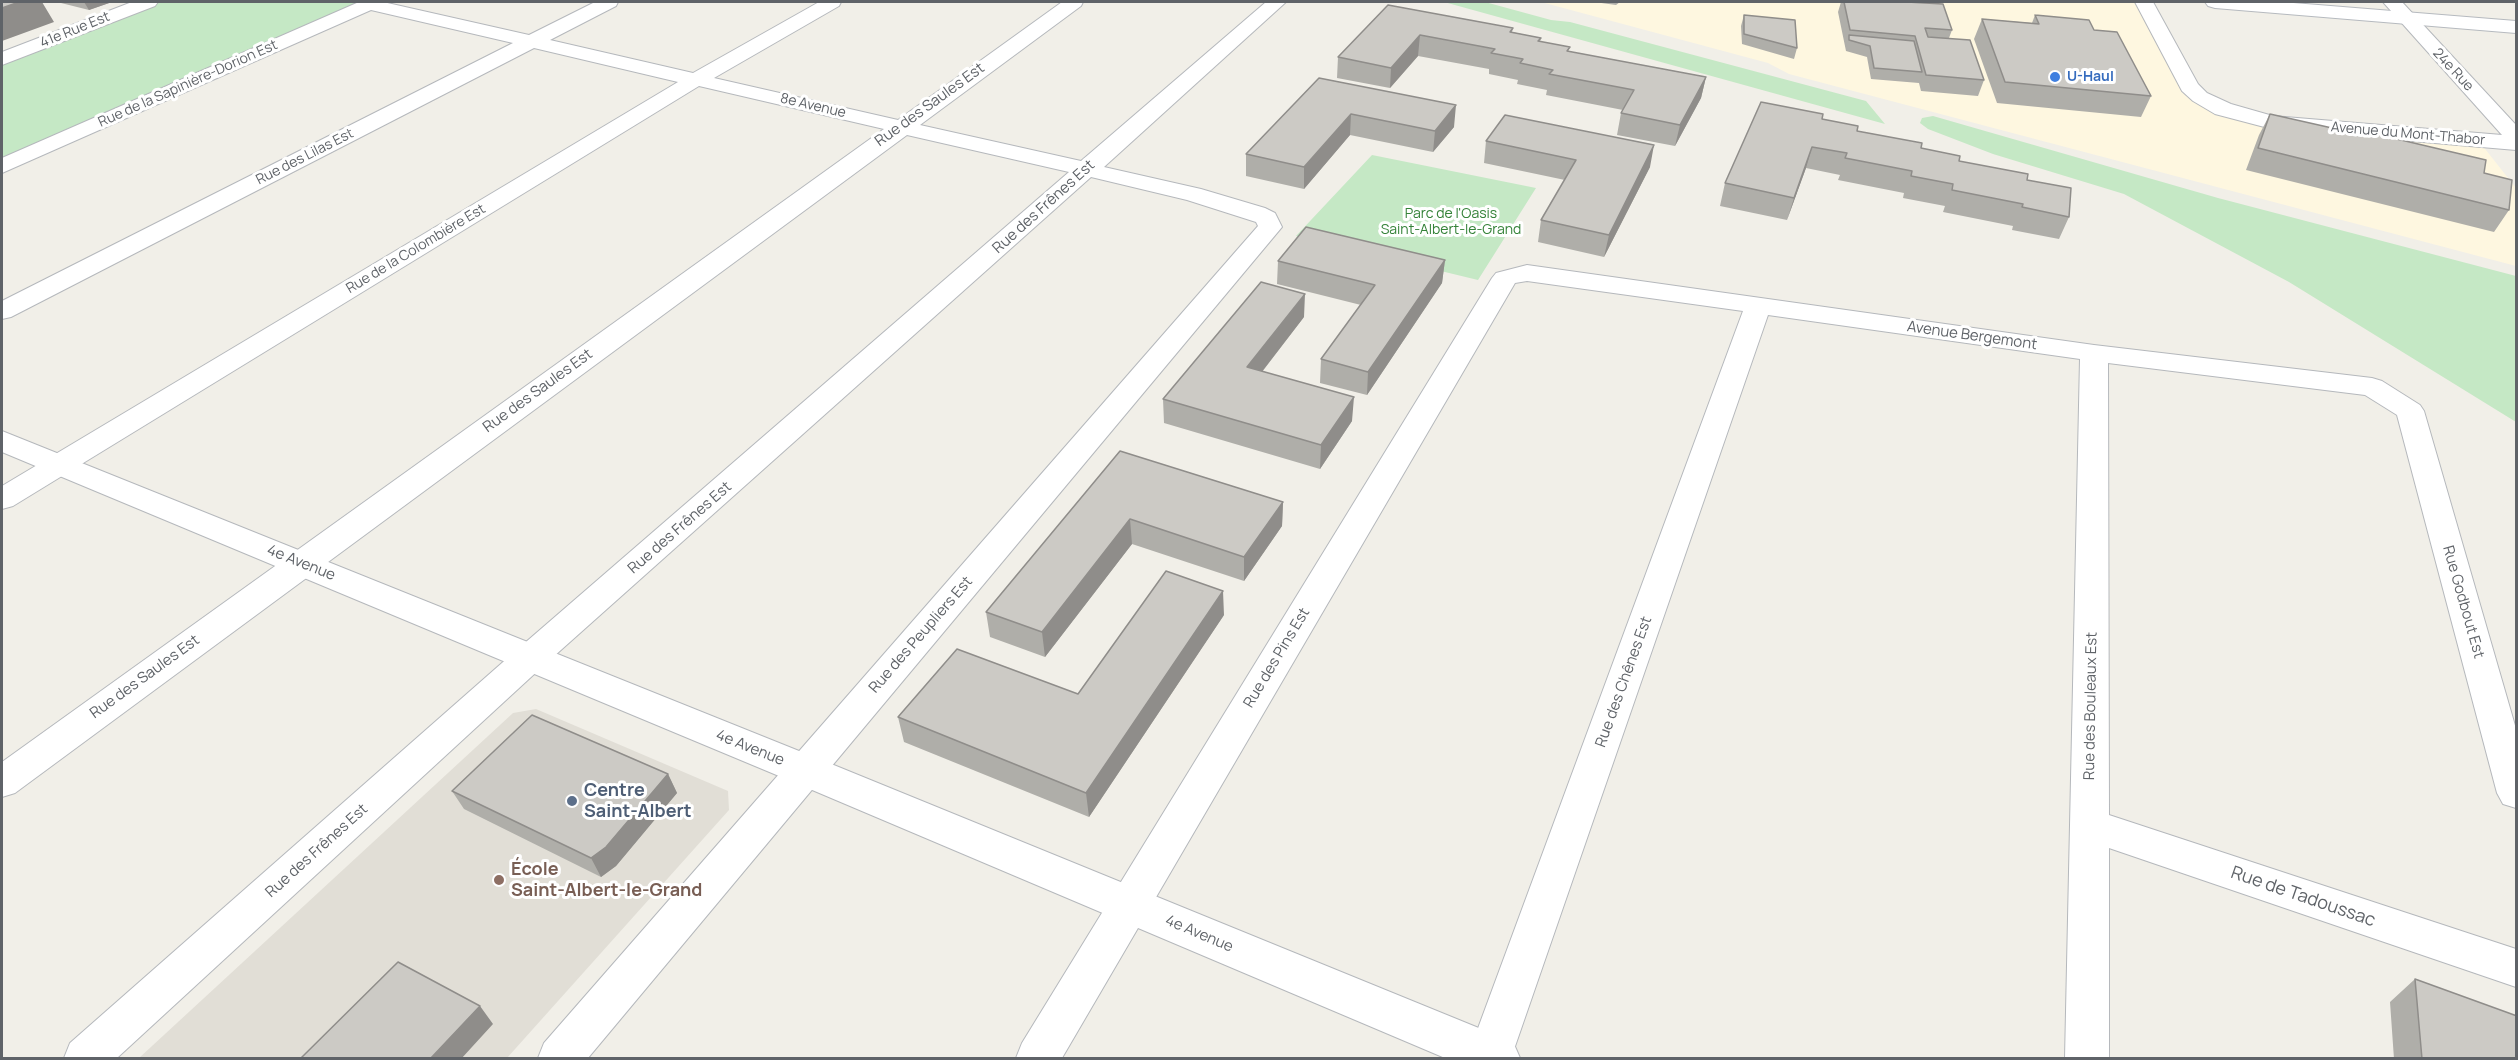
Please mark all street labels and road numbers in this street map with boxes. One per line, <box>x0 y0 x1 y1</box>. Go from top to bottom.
street label: 41e Rue Est <box>38 8 112 52</box>
street label: Rue de la Sapinière-Dorion Est <box>96 37 280 131</box>
street label: 24e Rue <box>2429 45 2477 95</box>
street label: Rue des Saules Est <box>872 59 988 151</box>
street label: 8e Avenue <box>778 90 848 122</box>
street label: Avenue du Mont-Thabor <box>2330 119 2486 149</box>
street label: Rue des Lilas Est <box>253 125 357 189</box>
street label: Rue des Frênes Est <box>989 156 1099 258</box>
street label: Rue de la Colombière Est <box>343 201 489 297</box>
street label: Avenue Bergemont <box>1906 318 2038 354</box>
street label: Rue des Saules Est <box>480 345 596 437</box>
street label: Rue des Frênes Est <box>625 478 735 578</box>
street label: 4e Avenue <box>264 541 338 585</box>
street label: Rue Godbout Est <box>2438 543 2488 661</box>
street label: Rue des Peupliers Est <box>866 573 976 697</box>
street label: Rue des Pins Est <box>1240 605 1314 711</box>
street label: Rue des Chênes Est <box>1592 614 1656 750</box>
street label: Rue des Saules Est <box>87 631 203 723</box>
street label: Rue des Bouleaux Est <box>2081 632 2101 780</box>
street label: 4e Avenue <box>713 726 787 770</box>
street label: Rue des Frênes Est <box>262 800 372 902</box>
street label: Rue de Tadoussac <box>2228 862 2378 932</box>
street label: 4e Avenue <box>1162 912 1236 956</box>

